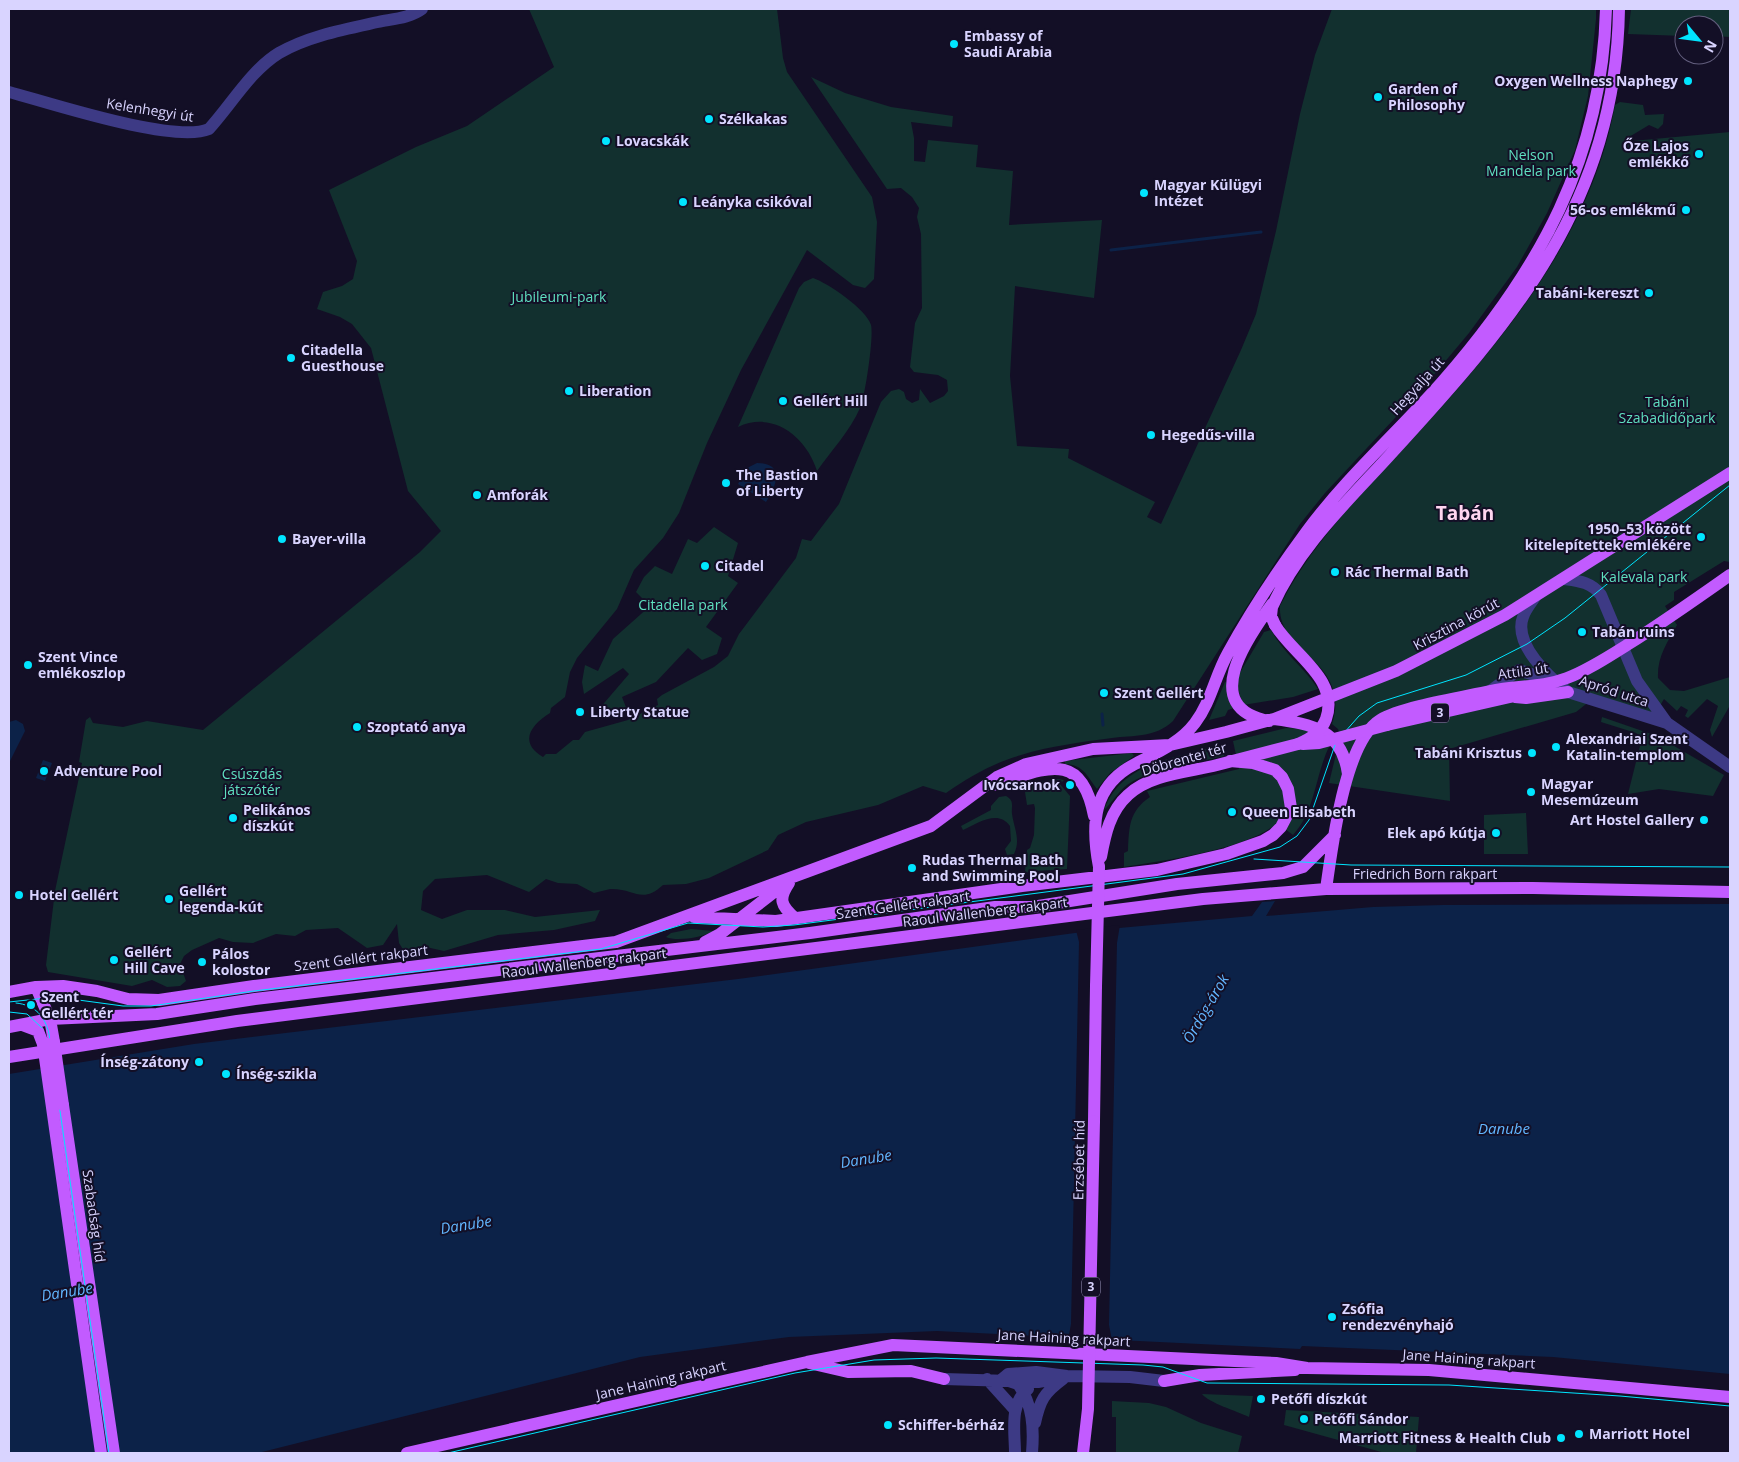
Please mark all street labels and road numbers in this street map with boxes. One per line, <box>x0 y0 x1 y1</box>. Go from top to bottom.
street label: Kelenhegyi út <box>105 93 195 126</box>
street label: Hegyalja út <box>1385 352 1448 419</box>
street label: Krisztina körút <box>1410 593 1502 654</box>
street label: Attila út <box>1496 658 1549 683</box>
street label: Apród utca <box>1577 670 1651 711</box>
road number: 3 <box>1431 704 1449 722</box>
street label: Döbrentei tér <box>1139 737 1229 780</box>
street label: Friedrich Born rakpart <box>1353 864 1497 883</box>
street label: Szent Gellért rakpart <box>835 886 971 923</box>
street label: Raoul Wallenberg rakpart <box>901 892 1069 931</box>
street label: Szent Gellért rakpart <box>293 940 429 975</box>
street label: Raoul Wallenberg rakpart <box>500 943 668 982</box>
street label: Erzsébet híd <box>1068 1120 1089 1200</box>
street label: Szabadság híd <box>79 1168 110 1263</box>
road number: 3 <box>1082 1277 1100 1296</box>
street label: Jane Haining rakpart <box>995 1324 1131 1350</box>
street label: Jane Haining rakpart <box>1400 1344 1536 1373</box>
street label: Jane Haining rakpart <box>592 1355 728 1404</box>

